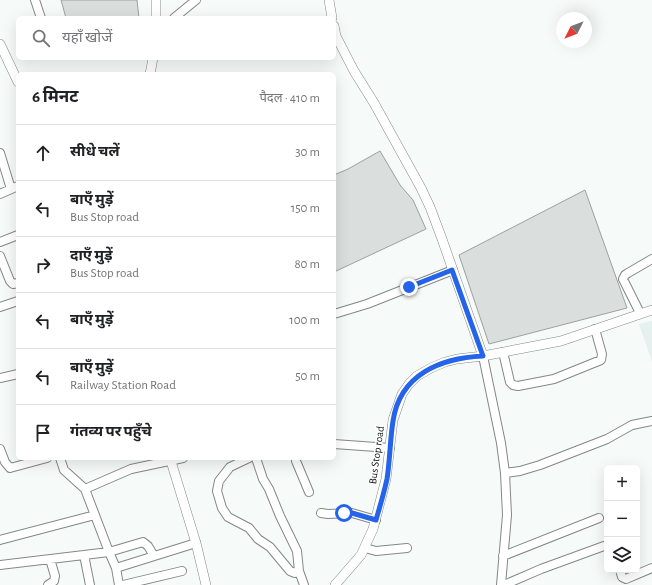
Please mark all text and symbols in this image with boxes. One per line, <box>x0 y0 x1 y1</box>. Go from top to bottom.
north arrow <box>556 12 592 48</box>
search box <box>16 16 336 60</box>
icon: search <box>30 27 52 49</box>
text: यहाँ खोजें <box>62 30 112 45</box>
text: 6 मिनट <box>32 88 78 105</box>
text: पैदल · 410 m <box>259 92 320 105</box>
icon: ahead <box>32 142 54 164</box>
text: सीधे चलें <box>70 144 120 159</box>
text: 30 m <box>295 146 320 159</box>
text: बाएँ मुड़ें <box>70 192 113 207</box>
icon: left <box>32 198 54 220</box>
text: 150 m <box>291 202 320 215</box>
text: Bus Stop road <box>70 211 139 224</box>
text: दाएँ मुड़ें <box>70 248 113 263</box>
icon: right <box>32 254 54 276</box>
text: 80 m <box>294 258 320 271</box>
text: Bus Stop road <box>70 267 139 280</box>
route end <box>400 278 418 296</box>
icon: left <box>32 310 54 332</box>
text: बाएँ मुड़ें <box>70 312 113 327</box>
text: 100 m <box>289 314 320 327</box>
text: बाएँ मुड़ें <box>70 360 113 375</box>
icon: left <box>32 366 54 388</box>
text: 50 m <box>295 370 320 383</box>
text: Railway Station Road <box>70 379 176 392</box>
icon: arrive <box>32 422 54 444</box>
text: गंतव्य पर पहुँचे <box>70 424 152 439</box>
street label: Bus Stop road <box>367 425 386 485</box>
map controls <box>604 465 640 573</box>
button: + <box>604 465 640 501</box>
button: − <box>604 501 640 537</box>
route start <box>335 504 353 522</box>
button: layers <box>604 537 640 573</box>

